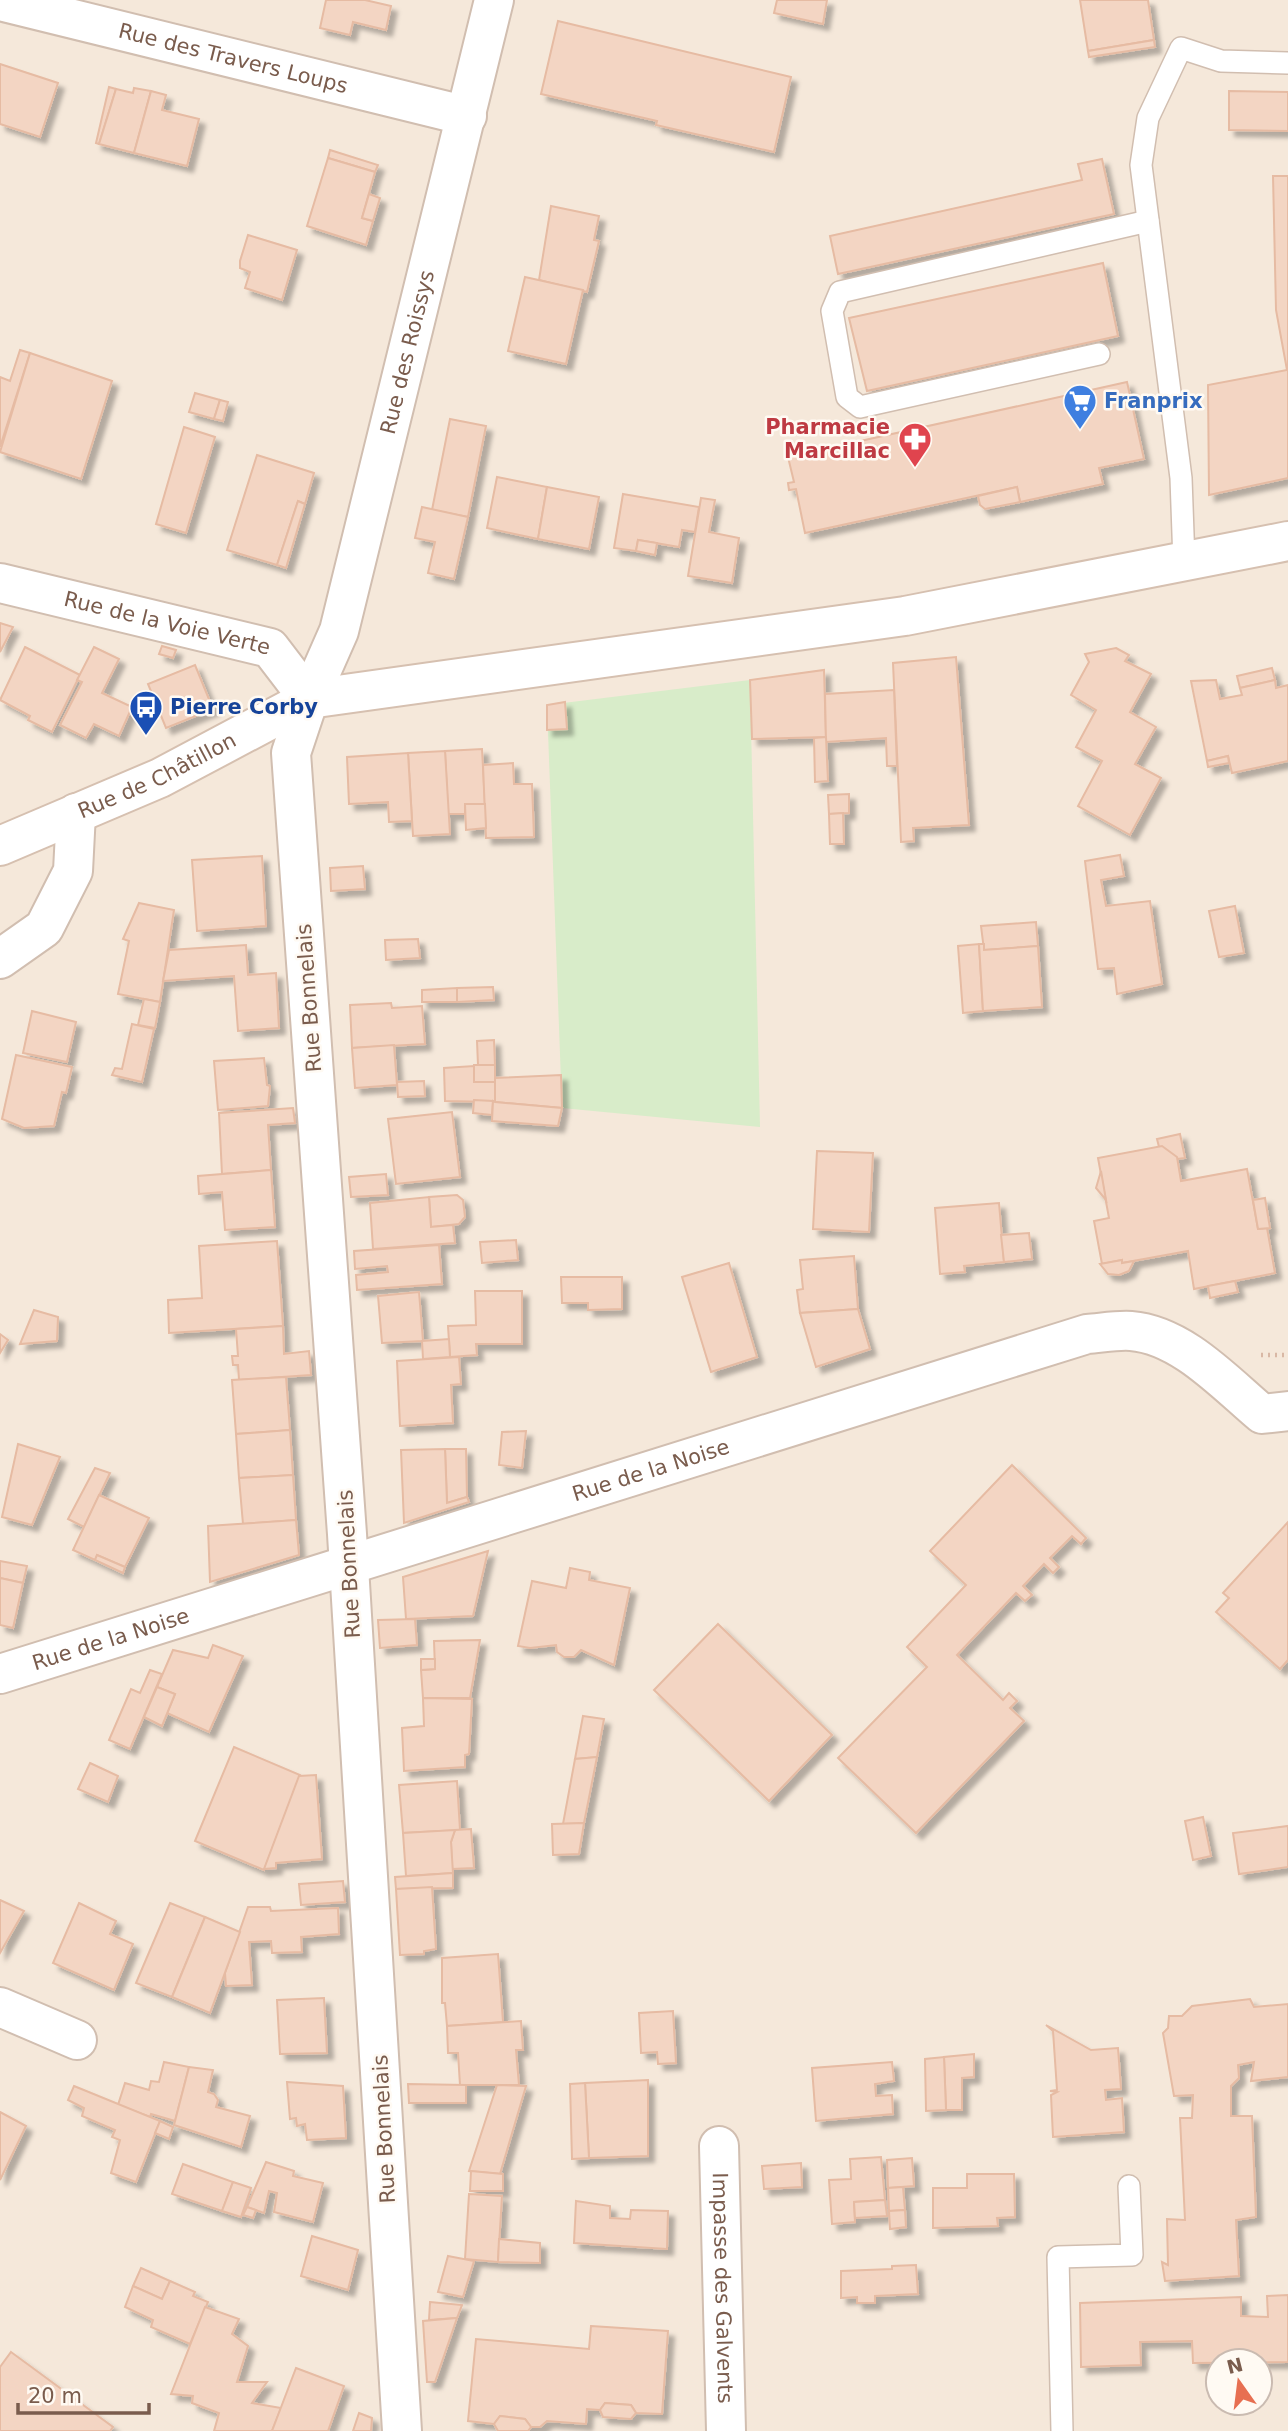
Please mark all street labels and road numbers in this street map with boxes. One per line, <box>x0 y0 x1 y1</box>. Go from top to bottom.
street label: Rue des Travers Loups <box>116 19 350 98</box>
street label: Rue des Roissys <box>376 268 439 437</box>
street label: Rue de la Voie Verte <box>62 587 273 660</box>
street label: Rue de Châtillon <box>74 728 240 823</box>
street label: Rue Bonnelais <box>292 923 326 1073</box>
street label: Rue de la Noise <box>569 1435 732 1506</box>
street label: Rue Bonnelais <box>333 1489 365 1639</box>
street label: Rue de la Noise <box>29 1604 192 1675</box>
street label: Rue Bonnelais <box>368 2054 400 2204</box>
street label: Impasse des Galvents <box>708 2172 737 2404</box>

